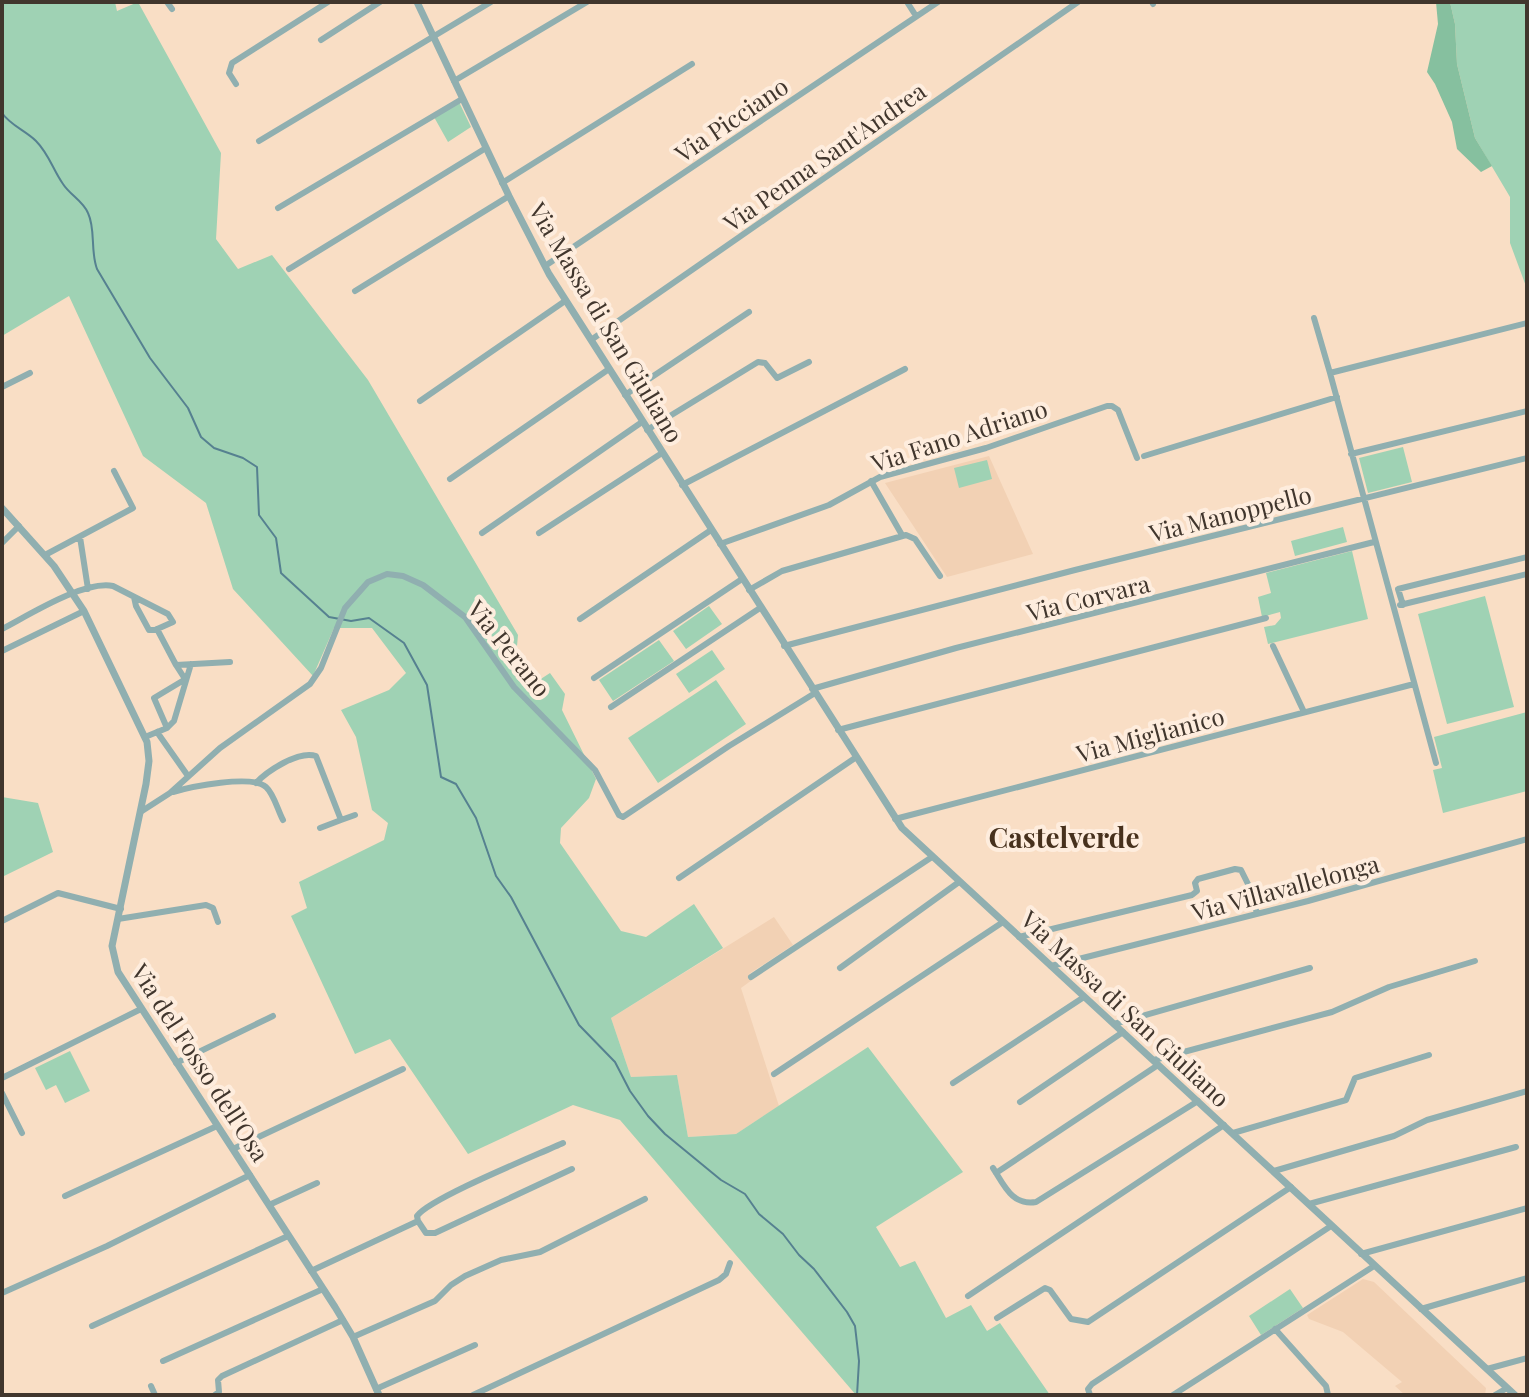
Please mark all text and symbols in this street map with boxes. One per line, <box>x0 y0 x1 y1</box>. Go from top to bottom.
street label: Via Picciano <box>667 69 794 169</box>
street label: Via Penna Sant'Andrea <box>716 74 932 239</box>
street label: Via Massa di San Giuliano <box>522 195 691 448</box>
street label: Via Fano Adriano <box>866 391 1051 479</box>
street label: Via Manoppello <box>1145 477 1314 549</box>
street label: Via Corvara <box>1022 566 1153 628</box>
street label: Via Perano <box>461 592 559 703</box>
street label: Via Miglianico <box>1072 699 1227 769</box>
district label: Castelverde <box>988 818 1140 855</box>
street label: Via Villavallelonga <box>1187 847 1382 928</box>
street label: Via Massa di San Giuliano <box>1014 902 1237 1113</box>
street label: Via del Fosso dell'Osa <box>124 956 277 1167</box>

